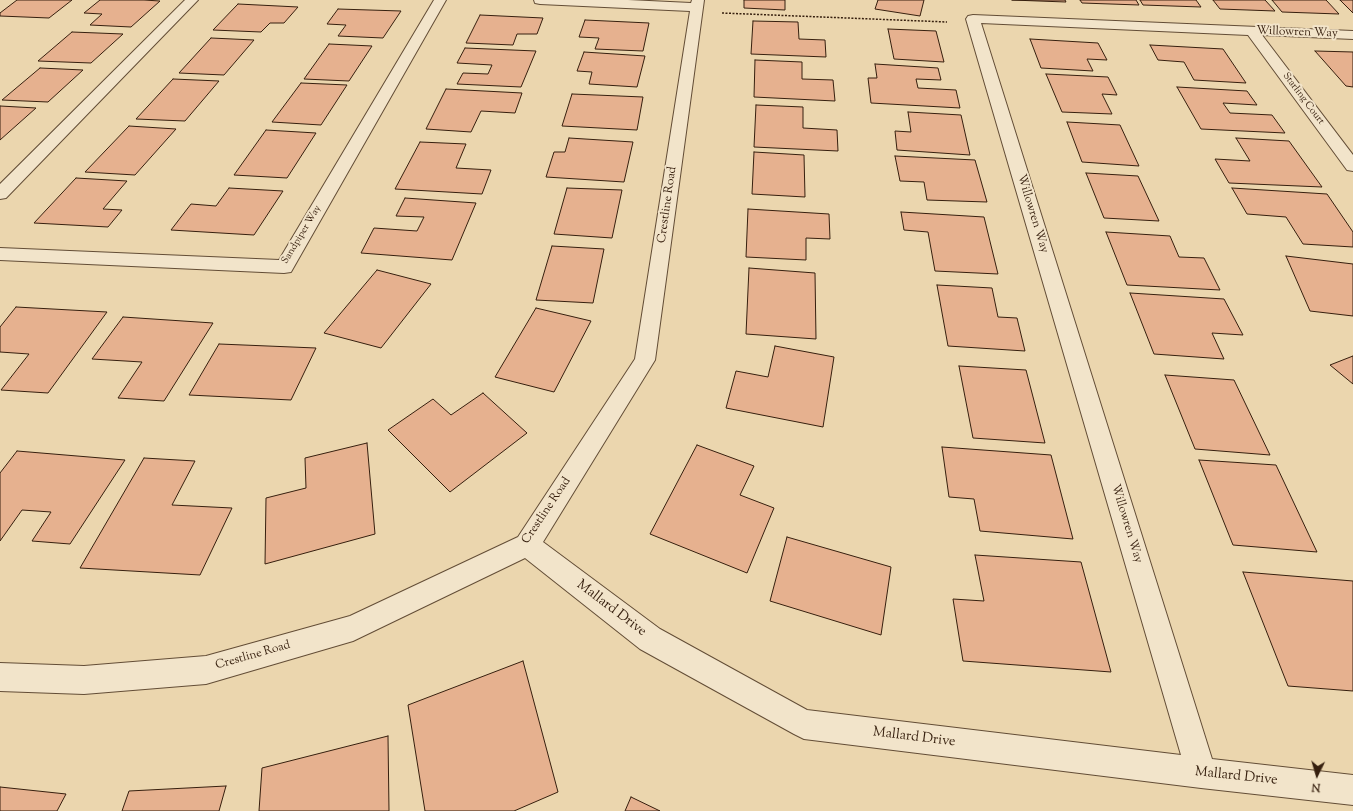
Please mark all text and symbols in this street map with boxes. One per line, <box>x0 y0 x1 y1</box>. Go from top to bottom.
street label: Willowren Way <box>1256 24 1338 42</box>
street label: Starling Court <box>1279 71 1327 127</box>
street label: Crestline Road <box>655 166 681 244</box>
street label: Willowren Way <box>1013 173 1051 255</box>
street label: Sandpiper Way <box>280 203 324 267</box>
street label: Crestline Road <box>519 475 575 547</box>
street label: Willowren Way <box>1107 483 1145 565</box>
street label: Mallard Drive <box>573 577 649 641</box>
street label: Crestline Road <box>214 638 292 674</box>
street label: Mallard Drive <box>872 725 956 751</box>
north arrow <box>1297 755 1337 795</box>
street label: Mallard Drive <box>1194 764 1278 790</box>
text: N <box>1311 779 1321 795</box>

